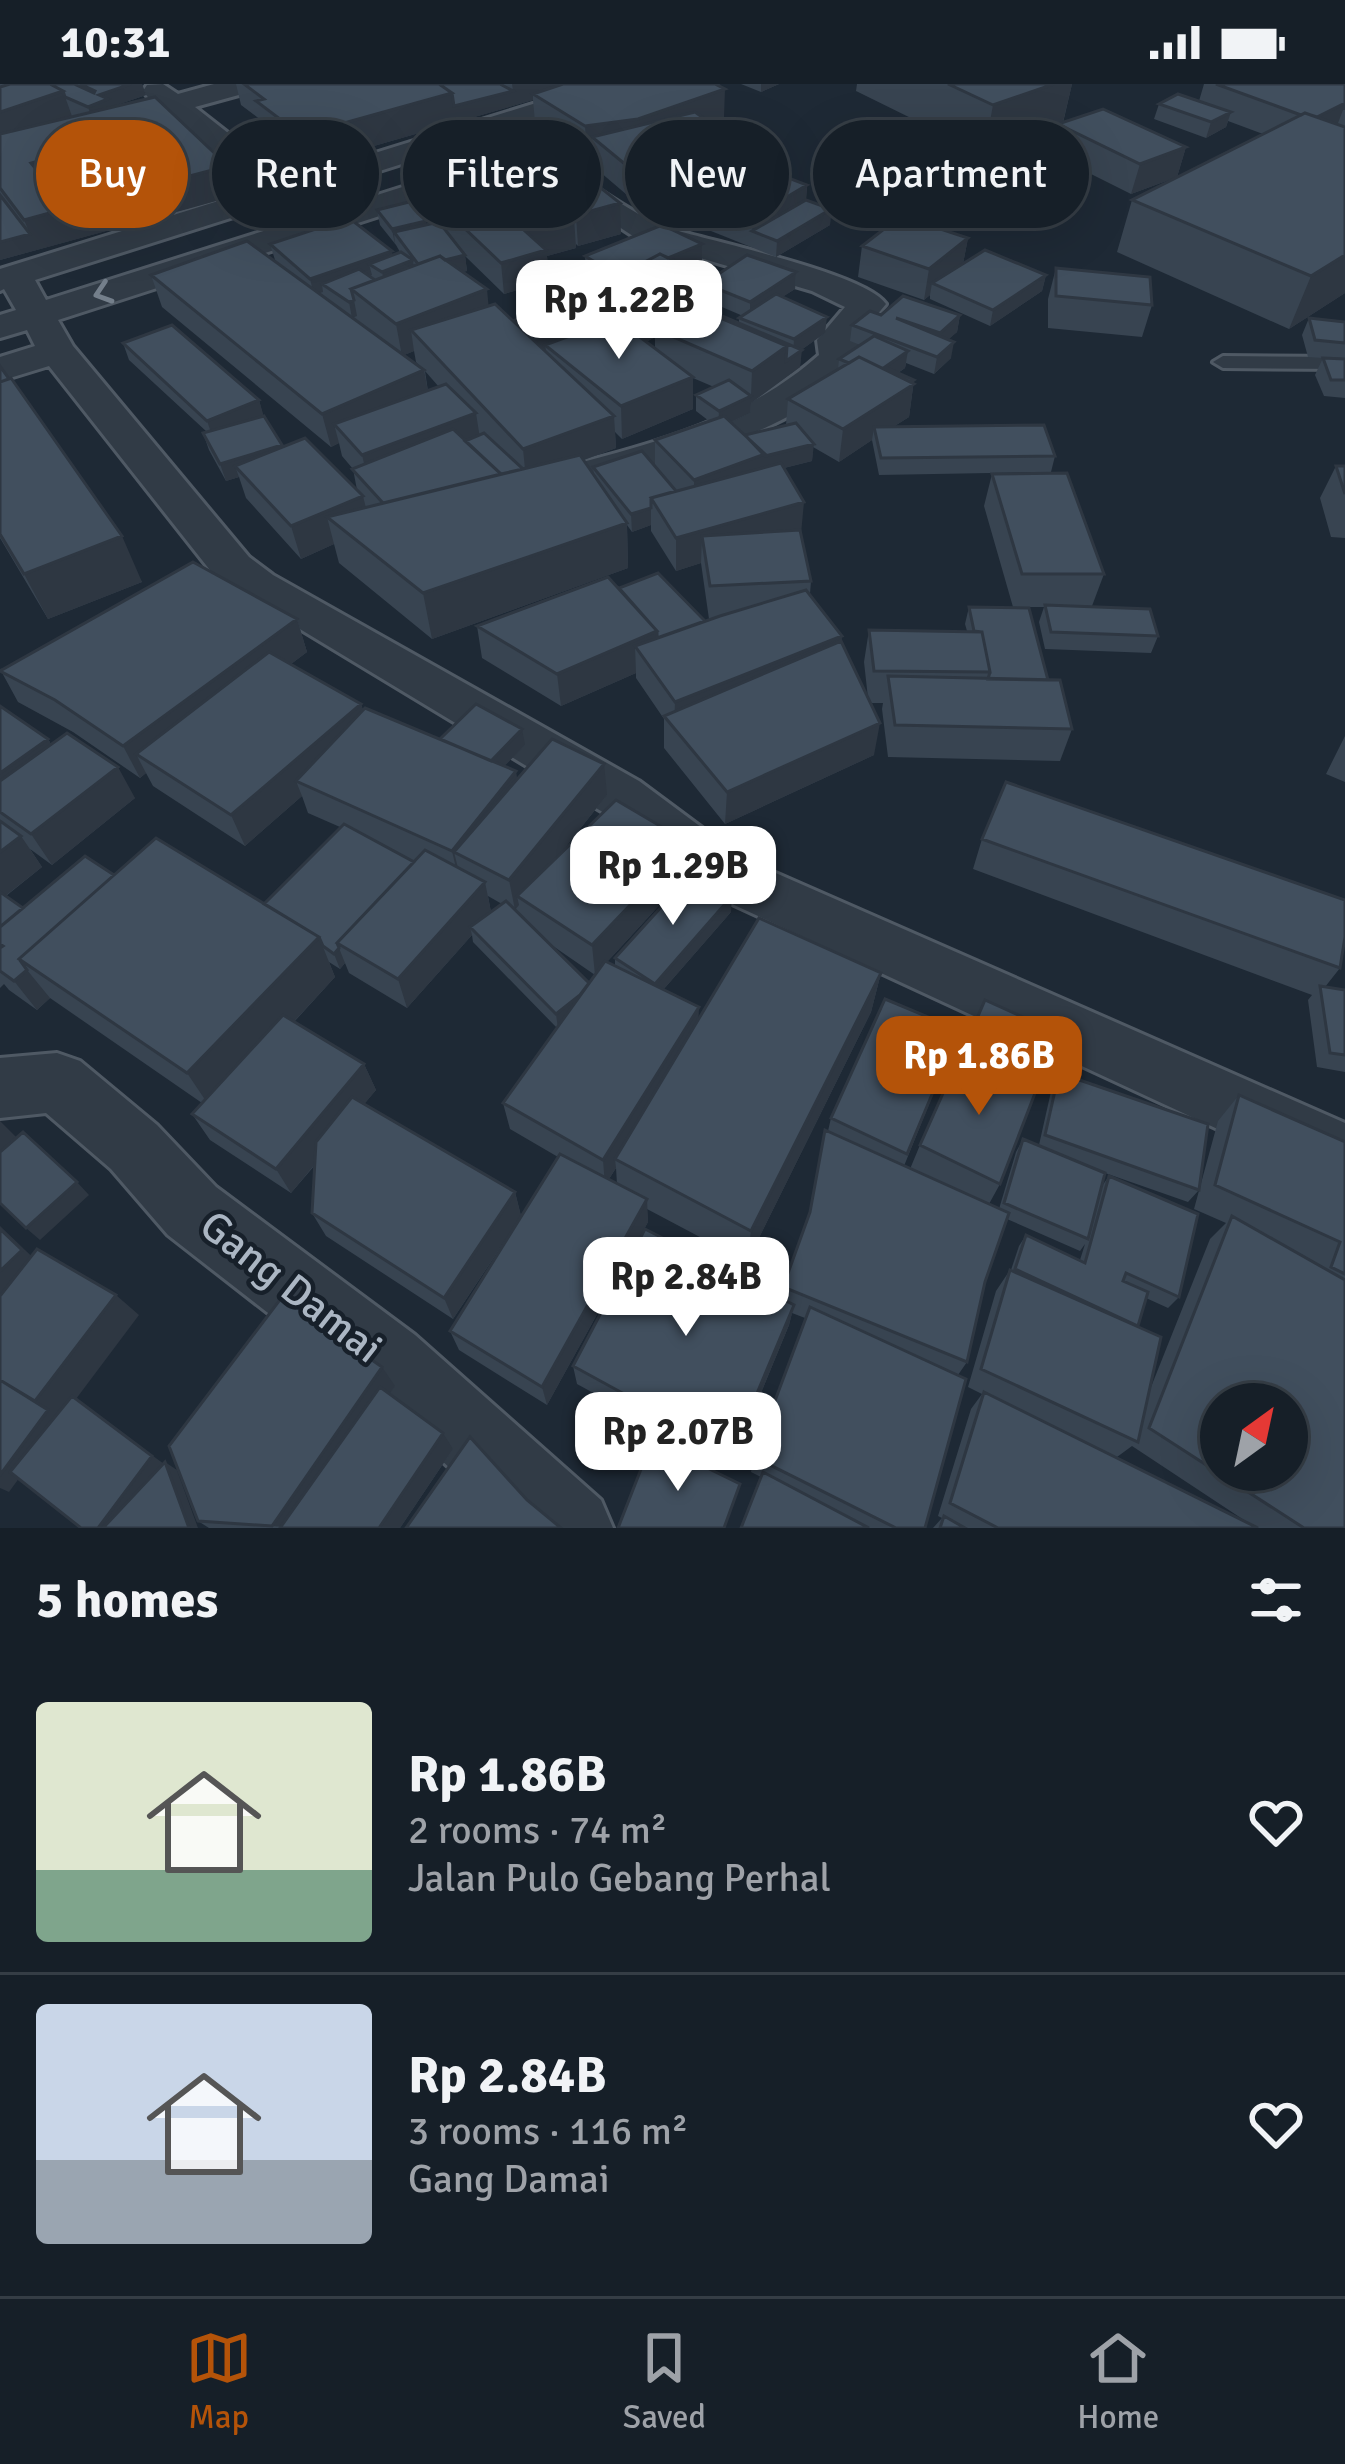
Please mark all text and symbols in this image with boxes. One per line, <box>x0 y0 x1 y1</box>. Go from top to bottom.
text: 10:31 <box>60 15 170 70</box>
chip: Buy <box>36 120 188 228</box>
chip: Rent <box>212 120 379 228</box>
chip: Filters <box>403 120 601 228</box>
chip: New <box>625 120 789 228</box>
chip: Apartment <box>813 120 1089 228</box>
pin: Rp 1.22B <box>495 260 743 362</box>
text: Rp 1.22B <box>543 275 695 323</box>
one-way arrow <box>93 279 114 304</box>
pin: Rp 1.29B <box>549 826 797 928</box>
text: Rp 1.29B <box>597 841 749 889</box>
pin: Rp 1.86B <box>855 1016 1103 1118</box>
text: Rp 1.86B <box>903 1031 1055 1079</box>
street label: Gang Damai <box>190 1200 392 1374</box>
pin: Rp 2.84B <box>562 1237 810 1339</box>
text: Rp 2.84B <box>610 1252 762 1300</box>
north arrow <box>1200 1383 1308 1491</box>
map controls <box>1200 1383 1308 1491</box>
pin: Rp 2.07B <box>554 1392 802 1494</box>
text: Rp 2.07B <box>602 1407 754 1455</box>
icon: filters <box>1243 1567 1309 1633</box>
text: 5 homes <box>36 1569 218 1632</box>
text: Rp 1.86B <box>408 1743 607 1806</box>
icon: home <box>132 1750 276 1894</box>
icon: heart <box>1243 1789 1309 1855</box>
text: 2 rooms · 74 m² <box>408 1806 667 1854</box>
text: Jalan Pulo Gebang Perhal <box>408 1854 831 1902</box>
text: Rp 2.84B <box>408 2044 607 2107</box>
icon: home <box>132 2052 276 2196</box>
icon: heart <box>1243 2091 1309 2157</box>
text: 3 rooms · 116 m² <box>408 2107 688 2155</box>
text: Gang Damai <box>408 2155 609 2203</box>
tab: Map <box>186 2325 252 2438</box>
tab: Saved <box>623 2325 706 2438</box>
tab: Home <box>1077 2325 1159 2438</box>

